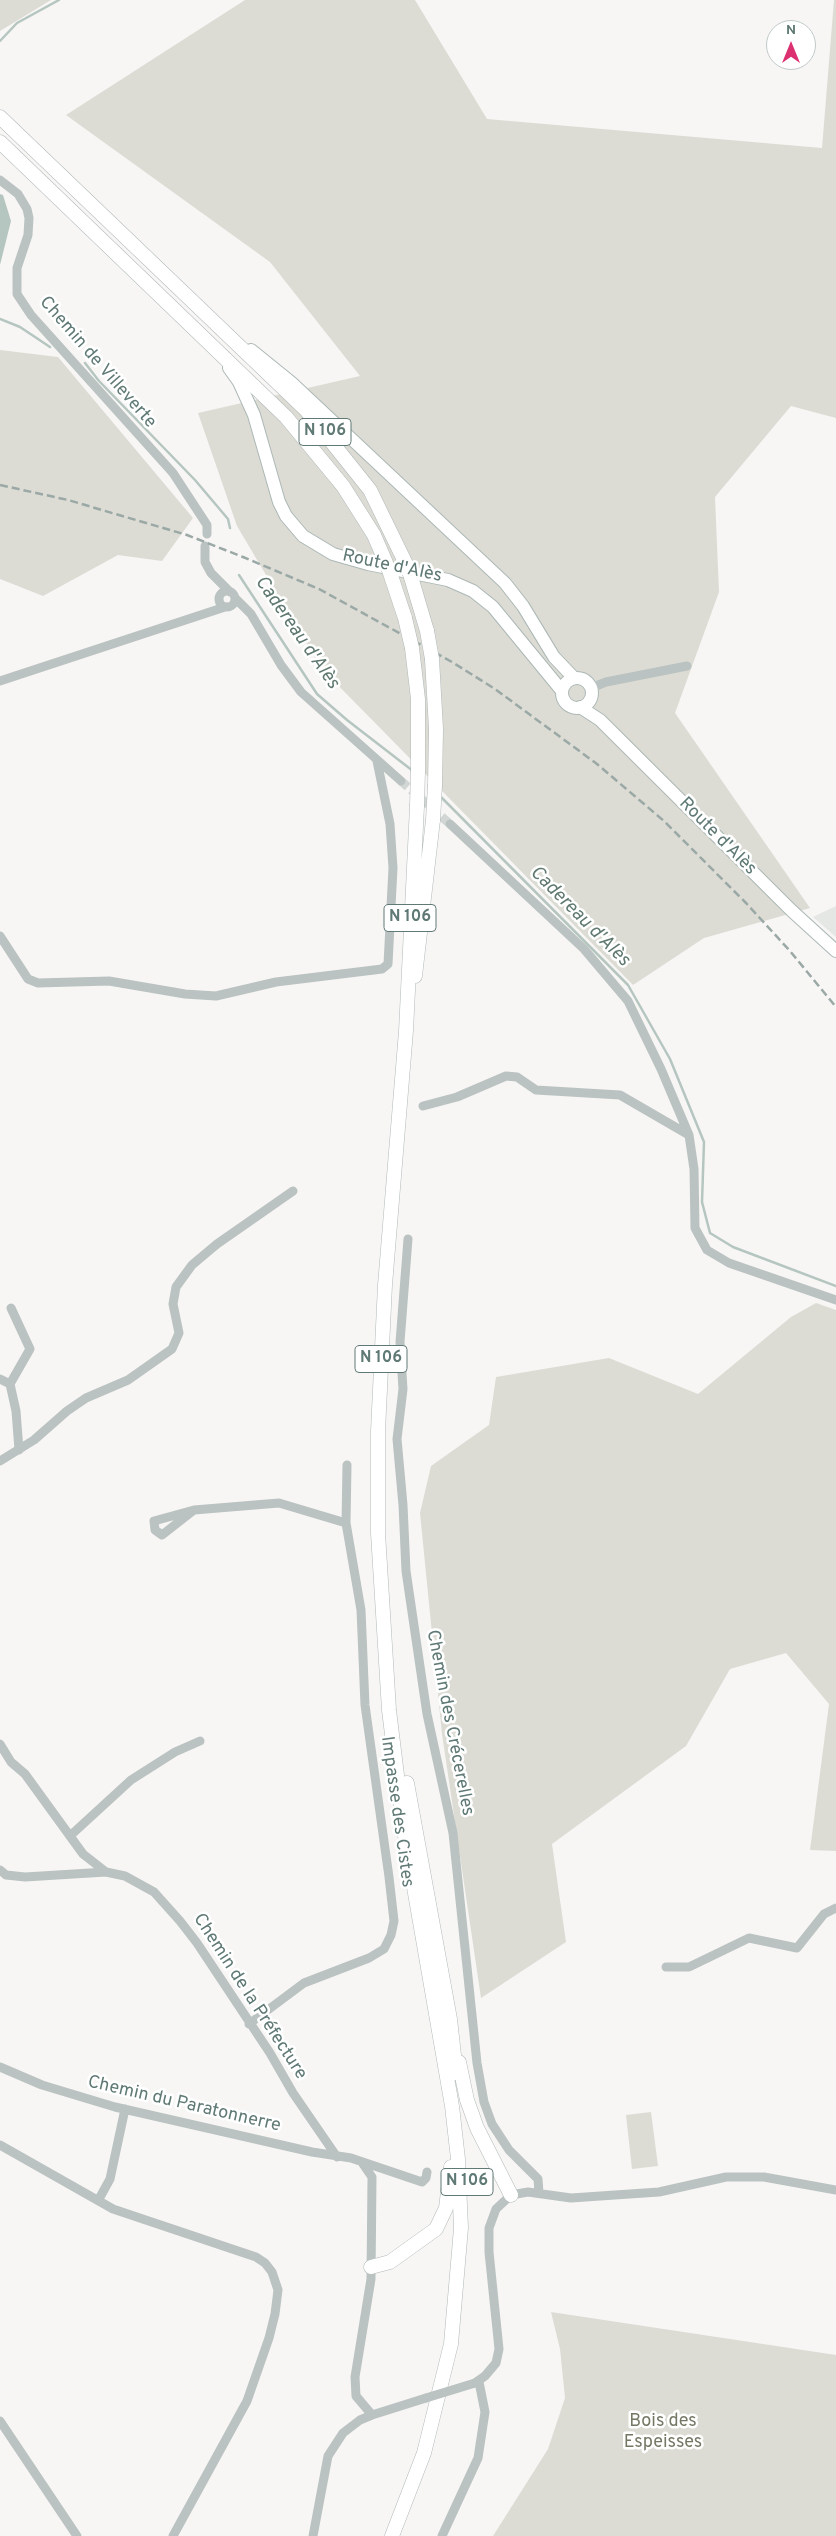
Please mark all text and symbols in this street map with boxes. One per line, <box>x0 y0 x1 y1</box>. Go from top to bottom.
north arrow <box>766 20 816 70</box>
text: N <box>786 22 796 39</box>
street label: Chemin de Villeverte <box>34 293 160 433</box>
road number: N 106 <box>299 418 351 446</box>
street label: Route d'Alès <box>340 546 444 588</box>
water label: Cadereau d'Alès <box>249 572 343 694</box>
street label: Route d'Alès <box>674 794 760 880</box>
water label: Cadereau d'Alès <box>524 862 634 972</box>
road number: N 106 <box>384 904 436 931</box>
road number: N 106 <box>355 1346 407 1372</box>
street label: Chemin des Crécerelles <box>420 1628 478 1818</box>
street label: Impasse des Cistes <box>375 1735 417 1889</box>
street label: Chemin de la Préfecture <box>187 1910 311 2084</box>
street label: Chemin du Paratonnerre <box>85 2072 283 2138</box>
road number: N 106 <box>441 2168 493 2196</box>
park label: Bois des Espeisses <box>624 2411 702 2454</box>

